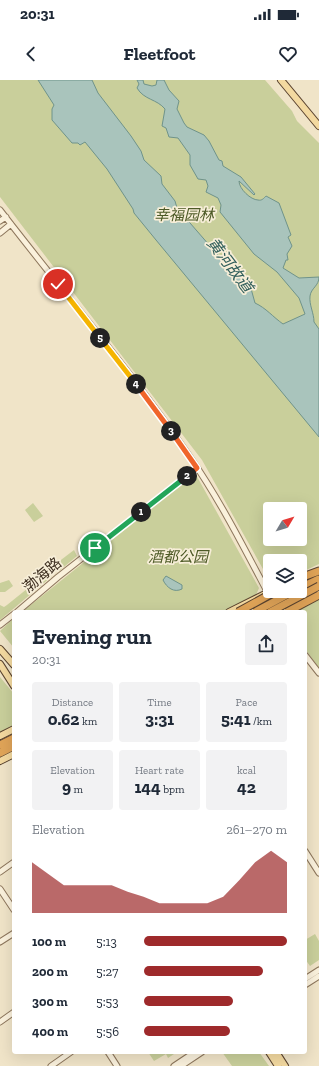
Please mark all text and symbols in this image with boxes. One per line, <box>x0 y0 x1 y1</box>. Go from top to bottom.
text: 20:31 <box>20 5 54 23</box>
icon: back <box>20 43 42 65</box>
text: Fleetfoot <box>124 43 195 65</box>
icon: heart <box>277 43 299 65</box>
park label: 幸福园林 <box>154 206 216 224</box>
water label: 黄河故道 <box>203 234 258 298</box>
pin <box>41 267 75 301</box>
icon: check <box>47 273 69 295</box>
pin: 5 <box>90 328 110 348</box>
text: 5 <box>97 331 103 344</box>
pin: 4 <box>126 374 146 394</box>
text: 4 <box>133 377 139 390</box>
pin: 3 <box>161 421 181 441</box>
text: 3 <box>168 424 174 437</box>
pin: 2 <box>177 466 197 486</box>
text: 2 <box>184 469 190 482</box>
pin: 1 <box>131 502 151 522</box>
north arrow <box>263 502 307 546</box>
map controls <box>263 502 307 598</box>
text: 1 <box>139 505 143 518</box>
pin <box>78 531 112 565</box>
icon: arrive <box>84 537 106 559</box>
park label: 酒都公园 <box>148 548 210 566</box>
street label: 渤海路 <box>19 554 65 596</box>
button: layers <box>263 554 307 598</box>
text: Evening run <box>32 623 152 650</box>
button: share <box>245 623 287 665</box>
text: 20:31 <box>32 652 60 667</box>
text: Distance <box>52 696 93 709</box>
text: Time <box>147 696 172 709</box>
text: Pace <box>236 696 257 709</box>
text: 0.62 <box>48 709 79 729</box>
text: 3:31 <box>145 709 174 729</box>
text: 5:41 <box>221 709 251 729</box>
text: km <box>79 715 97 728</box>
text: /km <box>251 715 272 728</box>
text: Elevation <box>50 764 95 777</box>
text: Heart rate <box>135 764 184 777</box>
text: kcal <box>237 764 256 777</box>
text: 9 <box>62 777 71 797</box>
text: 144 <box>134 777 161 797</box>
text: 42 <box>237 777 256 797</box>
text: m <box>71 783 83 796</box>
text: bpm <box>161 783 185 796</box>
text: Elevation <box>32 822 84 837</box>
text: 261–270 m <box>226 822 287 837</box>
text: 100 m <box>32 934 66 949</box>
text: 5:13 <box>96 934 117 949</box>
text: 200 m <box>32 964 68 979</box>
text: 5:27 <box>96 964 118 979</box>
text: 300 m <box>32 994 68 1009</box>
text: 5:53 <box>96 994 119 1009</box>
text: 400 m <box>32 1024 68 1039</box>
text: 5:56 <box>96 1024 119 1039</box>

